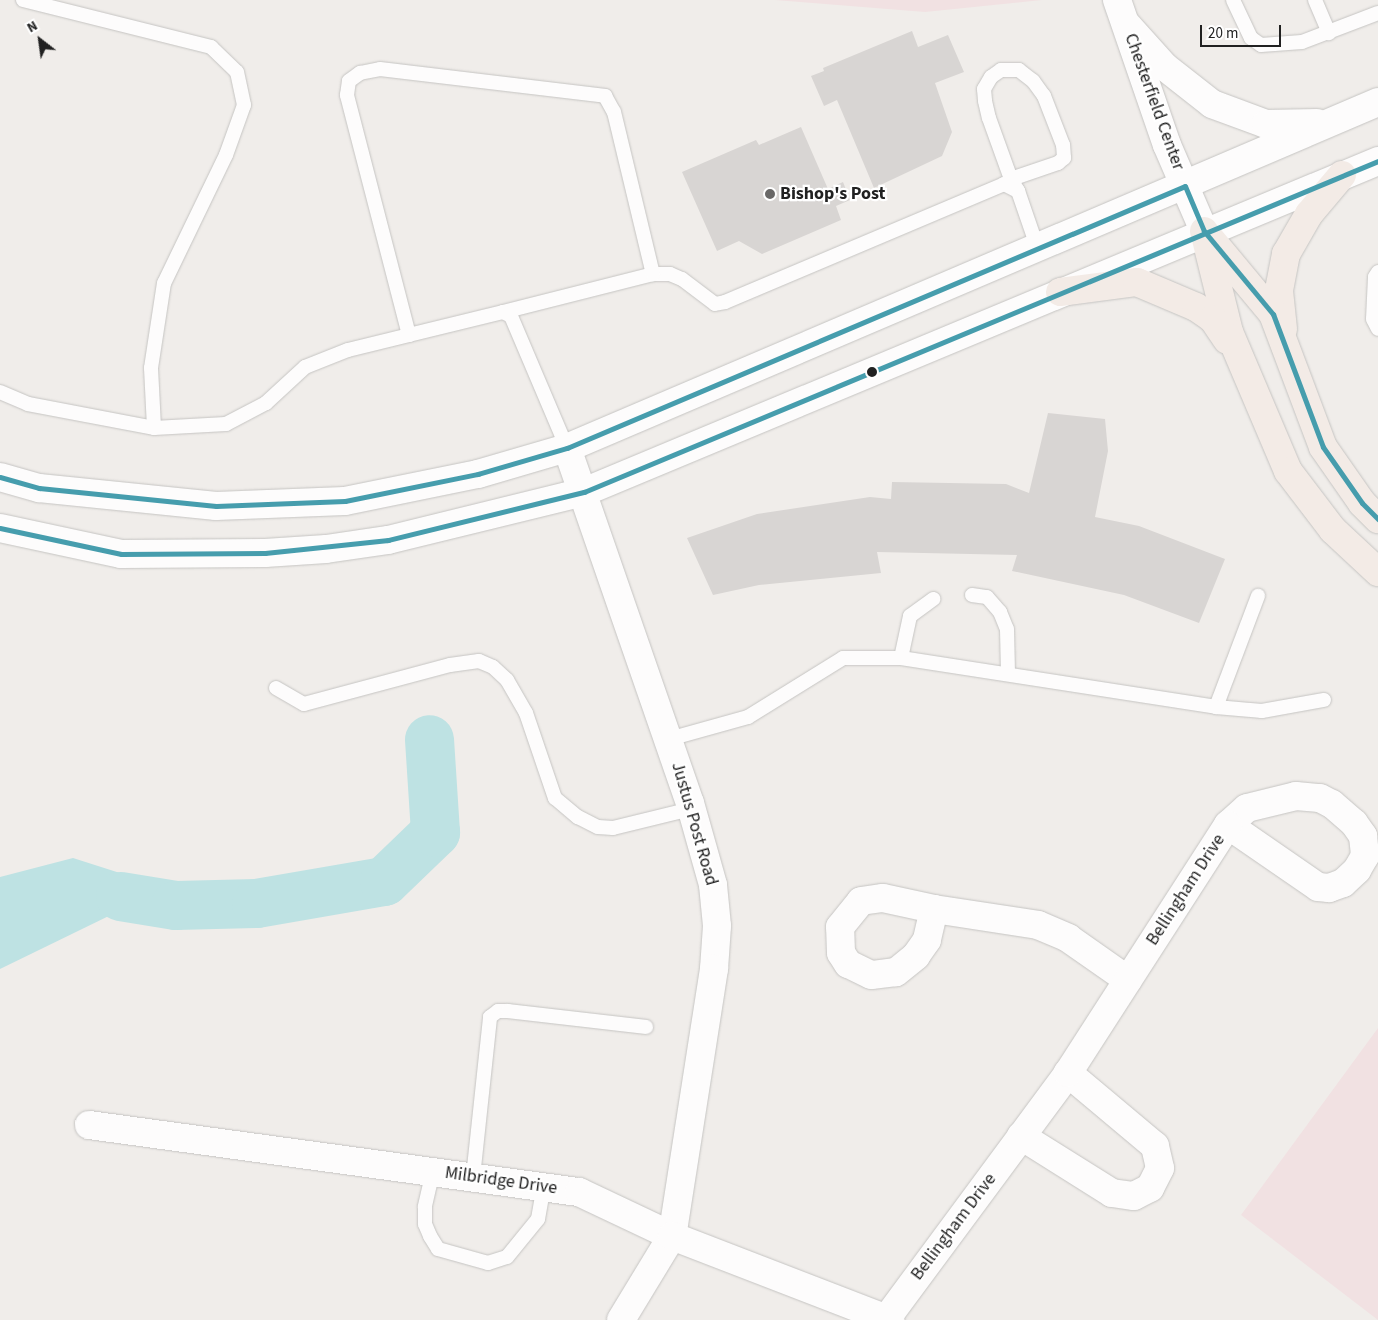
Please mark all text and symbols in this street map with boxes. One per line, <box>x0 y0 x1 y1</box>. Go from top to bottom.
north arrow <box>15 15 65 65</box>
scale bar <box>1203 15 1284 47</box>
text: N <box>23 16 42 38</box>
text: 20 m <box>1208 23 1238 44</box>
street label: Chesterfield Center <box>1119 31 1189 173</box>
place label: Bishop's Post <box>780 183 886 205</box>
marker: Bishop's Post <box>764 188 776 200</box>
unlabelled marker <box>867 367 877 377</box>
street label: Justus Post Road <box>666 760 722 888</box>
street label: Bellingham Drive <box>1142 830 1230 950</box>
street label: Milbridge Drive <box>444 1162 558 1200</box>
street label: Bellingham Drive <box>907 1169 1001 1285</box>

